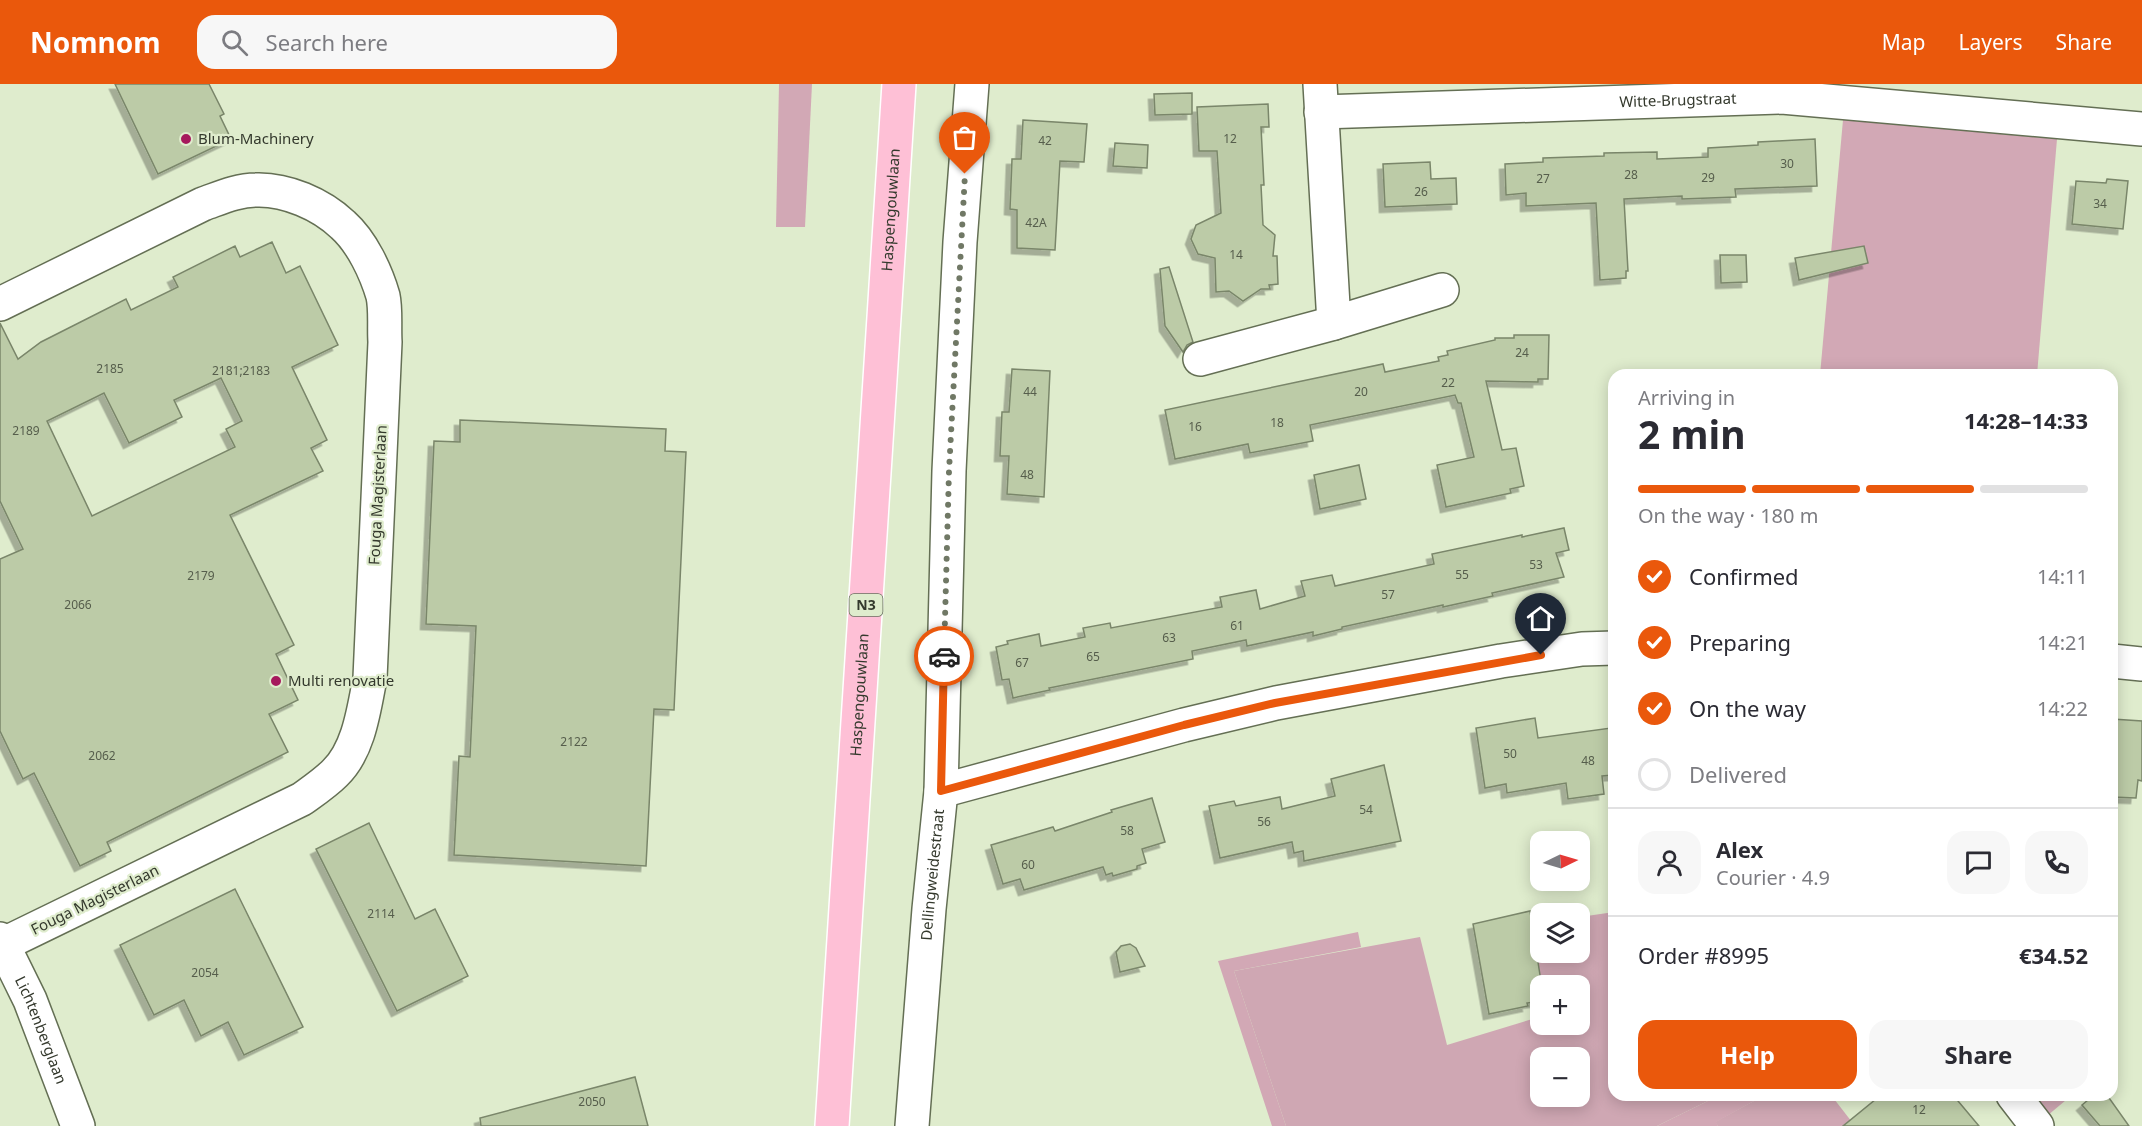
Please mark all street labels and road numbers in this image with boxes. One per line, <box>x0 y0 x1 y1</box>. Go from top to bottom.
street label: Witte-Brugstraat <box>1619 87 1737 111</box>
street label: Haspengouwlaan <box>876 148 904 272</box>
street label: Fouga Magisterlaan <box>363 425 391 565</box>
road number: N3 <box>850 594 882 616</box>
street label: Haspengouwlaan <box>845 633 873 757</box>
street label: Dellingweidestraat <box>916 807 948 941</box>
street label: Fouga Magisterlaan <box>27 859 162 939</box>
street label: Lichtenberglaan <box>11 973 72 1087</box>

